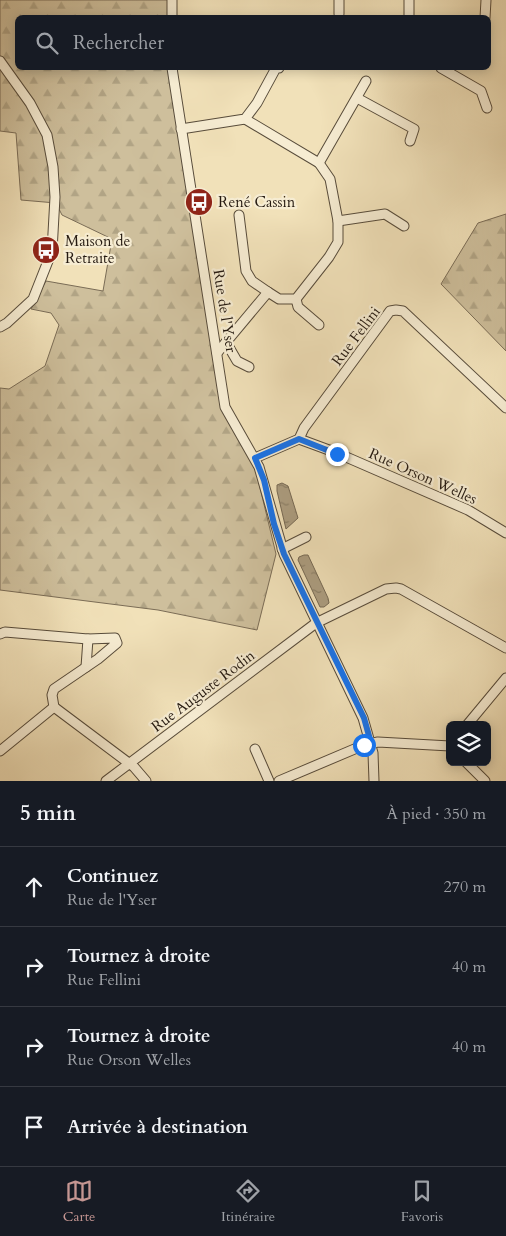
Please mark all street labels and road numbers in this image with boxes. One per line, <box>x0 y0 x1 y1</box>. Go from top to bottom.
street label: Rue de l'Yser <box>209 268 242 355</box>
street label: Rue Fellini <box>327 302 385 370</box>
street label: Rue Orson Welles <box>366 443 480 509</box>
street label: Rue Auguste Rodin <box>147 645 259 737</box>

